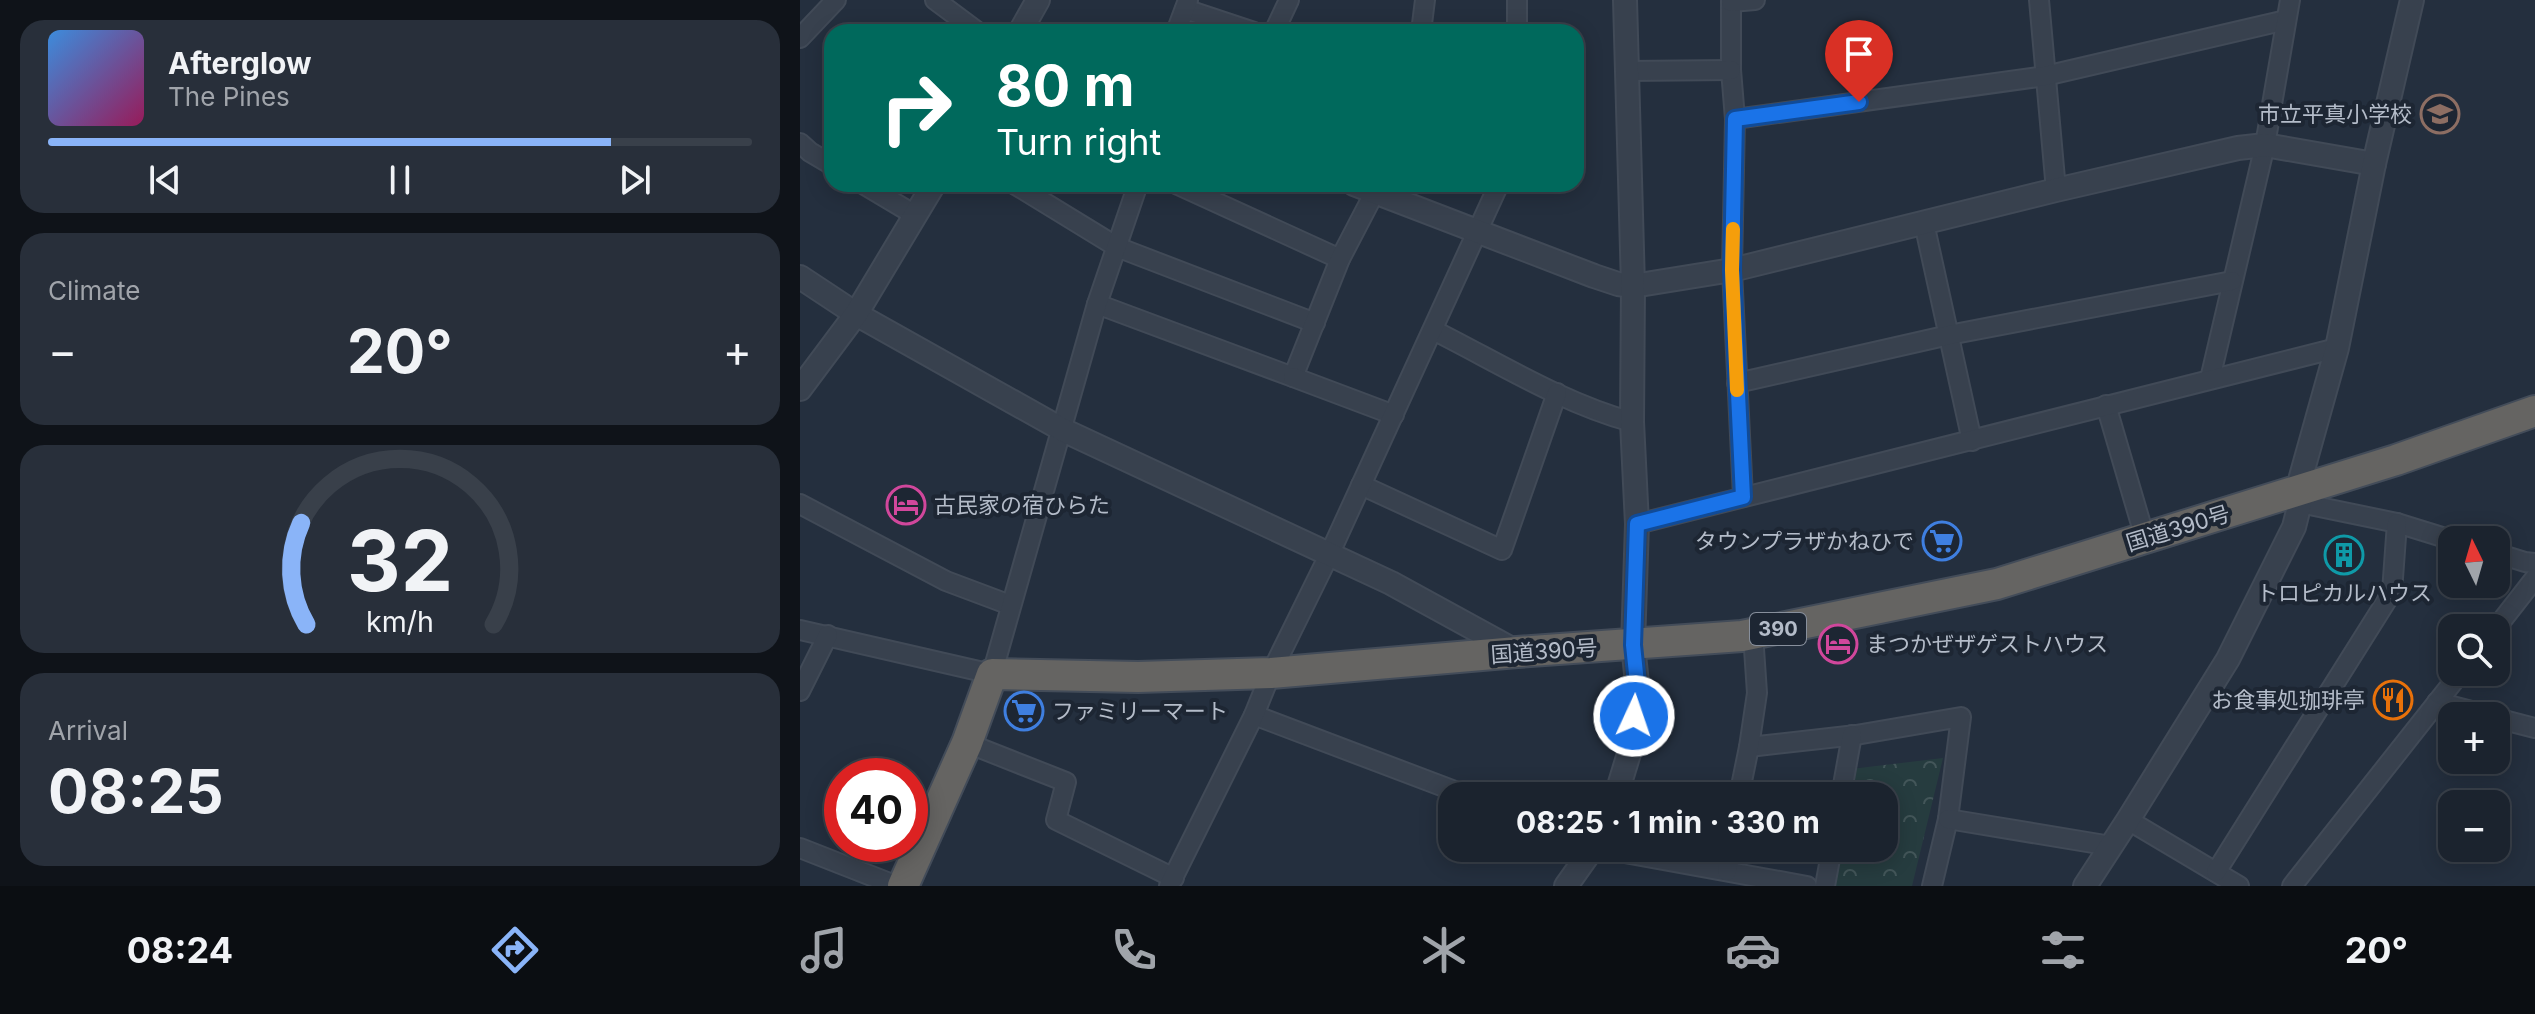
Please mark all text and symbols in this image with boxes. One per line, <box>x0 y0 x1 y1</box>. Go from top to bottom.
pin <box>1825 20 1893 102</box>
icon: arrive <box>1837 32 1881 76</box>
text: Afterglow <box>168 45 312 81</box>
text: 80 m <box>996 52 1135 120</box>
icon: right <box>864 56 968 160</box>
text: The Pines <box>168 81 290 112</box>
school or university icon: 市立平真小学校 <box>2419 93 2461 135</box>
place label: 市立平真小学校 <box>2258 101 2412 127</box>
text: Turn right <box>996 120 1161 164</box>
icon: previous <box>143 158 187 202</box>
icon: pause <box>378 158 422 202</box>
icon: next <box>613 158 657 202</box>
text: Climate <box>48 275 140 306</box>
text: 20° <box>347 315 453 387</box>
text: − <box>48 324 77 378</box>
text: + <box>723 324 752 378</box>
hotel icon: 古民家の宿ひらた <box>885 484 927 526</box>
place label: 古民家の宿ひらた <box>934 492 1110 518</box>
street label: 国道390号 <box>2123 500 2233 556</box>
text: 32 <box>347 510 453 611</box>
supermarket icon: タウンプラザかねひで <box>1921 520 1963 562</box>
north arrow <box>2438 526 2510 598</box>
map controls <box>2438 526 2510 862</box>
place label: タウンプラザかねひで <box>1695 528 1914 554</box>
building icon: トロピカルハウス <box>2323 534 2365 576</box>
place label: トロピカルハウス <box>2256 580 2432 606</box>
text: km/h <box>366 605 434 640</box>
road number: 390 <box>1750 613 1806 645</box>
button: search <box>2438 614 2510 686</box>
hotel icon: まつかぜザゲストハウス <box>1817 623 1859 665</box>
place label: まつかぜザゲストハウス <box>1866 631 2108 657</box>
street label: 国道390号 <box>1490 634 1598 668</box>
position arrow <box>1592 674 1676 758</box>
restaurant icon: お食事処珈琲亭 <box>2372 679 2414 721</box>
place label: お食事処珈琲亭 <box>2211 687 2365 713</box>
supermarket icon: ファミリーマート <box>1003 690 1045 732</box>
place label: ファミリーマート <box>1052 698 1228 724</box>
button: + <box>2438 702 2510 774</box>
text: Arrival <box>48 715 128 746</box>
text: 08:25 <box>48 755 224 827</box>
speed limit sign: 40 <box>824 758 928 862</box>
button: − <box>2438 790 2510 862</box>
text: 08:25 · 1 min · 330 m <box>1516 804 1820 840</box>
icon: directions <box>487 922 543 978</box>
icon: music <box>796 922 852 978</box>
icon: phone <box>1106 922 1162 978</box>
icon: climate <box>1416 922 1472 978</box>
icon: car <box>1725 922 1781 978</box>
icon: filters <box>2035 922 2091 978</box>
text: 08:24 <box>127 928 233 972</box>
text: 20° <box>2345 928 2408 972</box>

